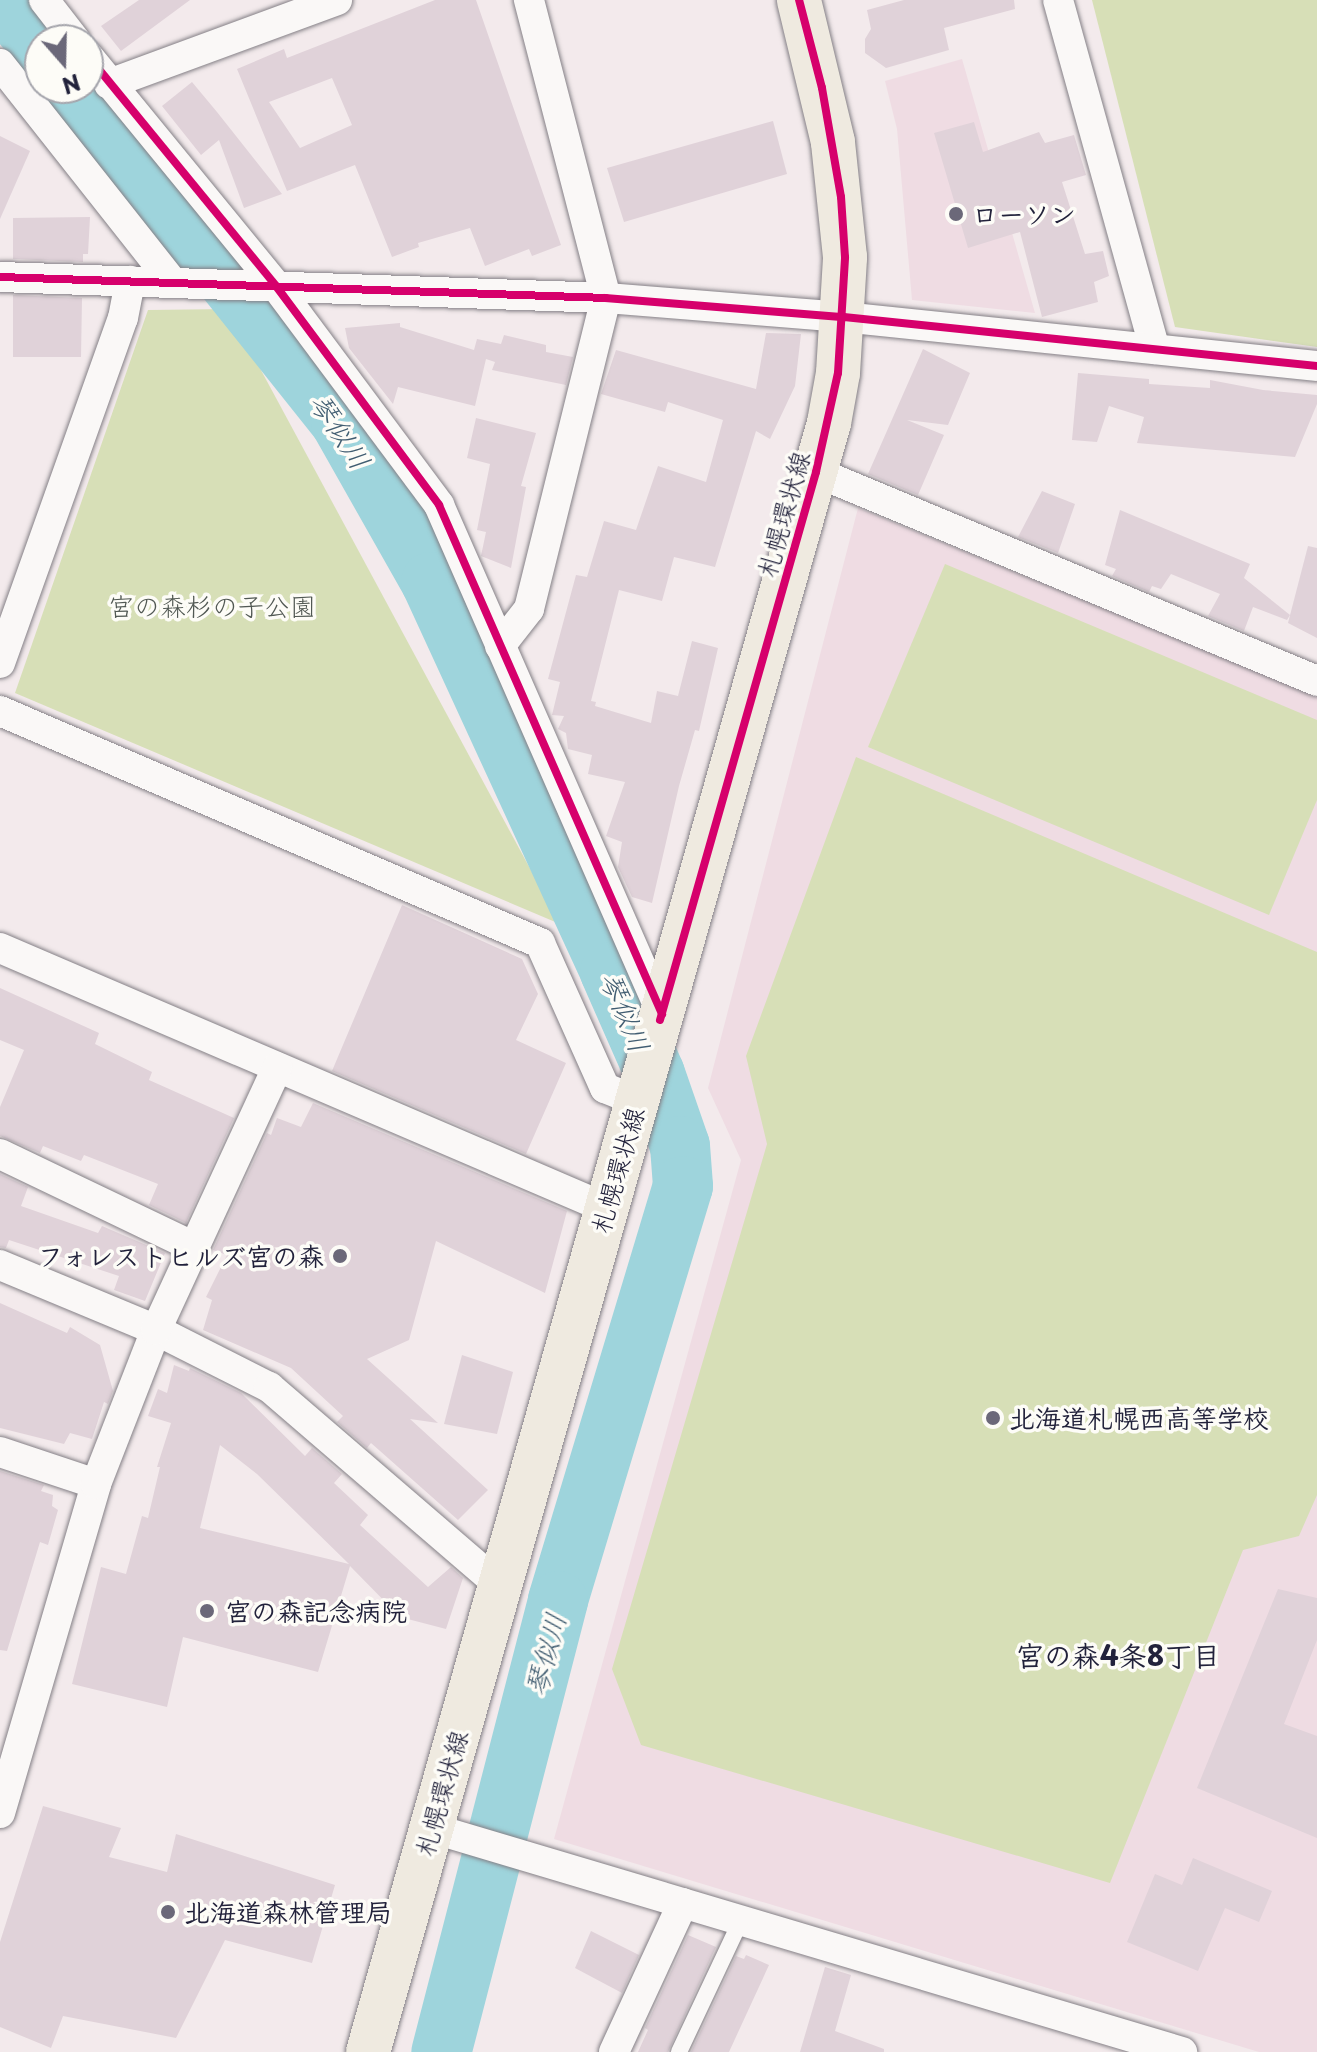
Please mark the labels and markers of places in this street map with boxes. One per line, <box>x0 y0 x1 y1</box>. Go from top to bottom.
place label: ローソン <box>972 198 1076 230</box>
marker: ローソン <box>947 205 965 223</box>
place label: フォレストヒルズ宮の森 <box>38 1240 324 1272</box>
marker: フォレストヒルズ宮の森 <box>331 1247 349 1265</box>
place label: 北海道札幌西高等学校 <box>1009 1402 1269 1434</box>
marker: 北海道札幌西高等学校 <box>984 1409 1002 1427</box>
place label: 宮の森記念病院 <box>225 1595 407 1627</box>
marker: 宮の森記念病院 <box>196 1600 218 1622</box>
place label: 北海道森林管理局 <box>184 1896 392 1928</box>
marker: 北海道森林管理局 <box>159 1903 177 1921</box>

